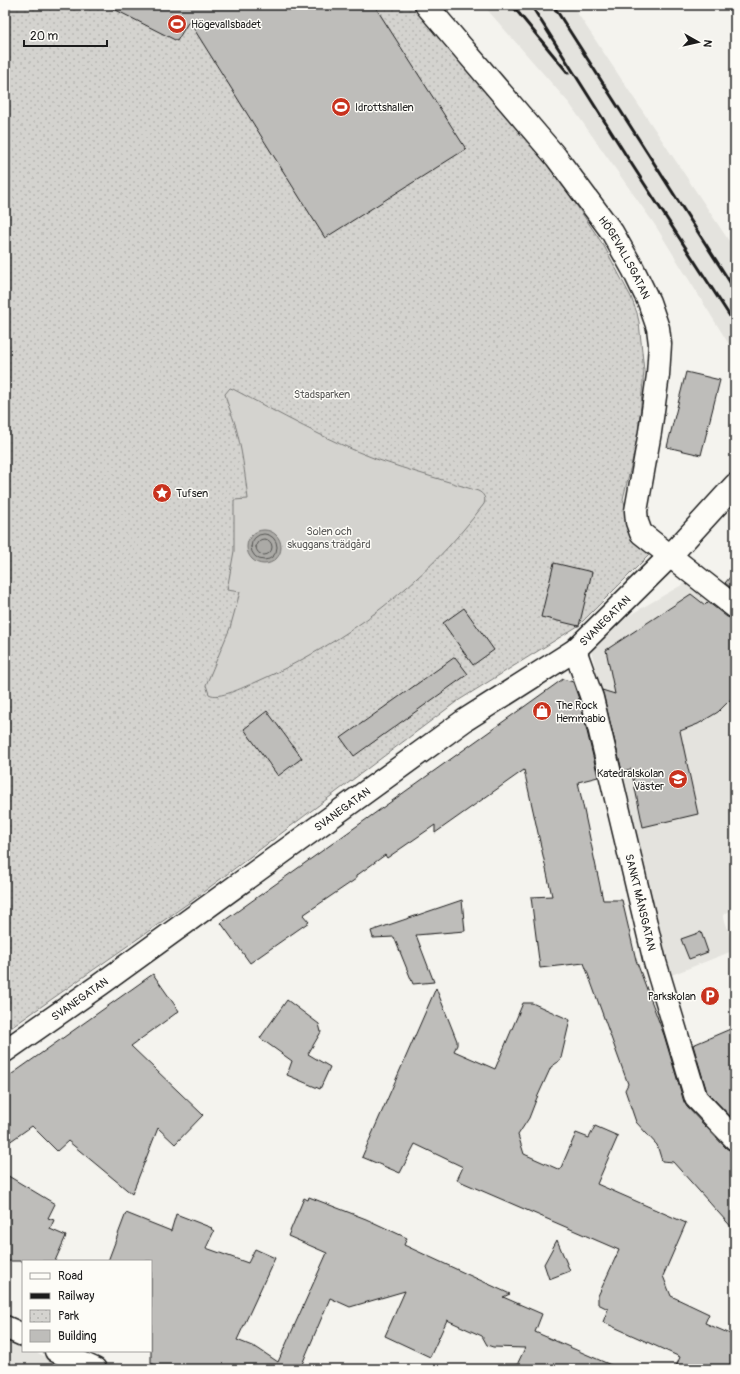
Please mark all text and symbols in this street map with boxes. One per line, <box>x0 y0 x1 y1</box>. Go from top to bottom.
sports icon: Högevallsbadet <box>166 13 188 35</box>
place label: Högevallsbadet <box>191 18 262 31</box>
scale bar <box>24 22 107 48</box>
north arrow <box>678 22 718 62</box>
text: 20 m <box>30 29 59 44</box>
text: N <box>700 39 714 48</box>
sports icon: Idrottshallen <box>330 96 352 118</box>
place label: Idrottshallen <box>355 101 414 114</box>
street label: HÖGEVALLSGATAN <box>596 214 653 301</box>
park label: Stadsparken <box>294 388 350 401</box>
place icon: Tufsen <box>151 482 173 504</box>
place label: Tufsen <box>176 487 208 500</box>
park label: Solen och skuggans trädgård <box>287 525 371 551</box>
street label: SVANEGATAN <box>577 593 633 649</box>
place label: The Rock Hemmabio <box>556 699 606 725</box>
shop icon: The Rock Hemmabio <box>531 700 553 722</box>
place label: Katedralskolan Väster <box>597 767 664 793</box>
school or university icon: Katedralskolan Väster <box>667 768 689 790</box>
street label: SVANEGATAN <box>311 784 373 834</box>
street label: SANKT MÅNSGATAN <box>623 853 659 952</box>
street label: SVANEGATAN <box>49 975 111 1023</box>
parking icon: Parkskolan <box>699 985 721 1007</box>
place label: Parkskolan <box>648 990 696 1003</box>
legend <box>22 1260 152 1352</box>
text: Road <box>58 1269 83 1284</box>
text: Railway <box>58 1289 94 1304</box>
text: Park <box>58 1309 79 1324</box>
text: Building <box>58 1329 97 1344</box>

